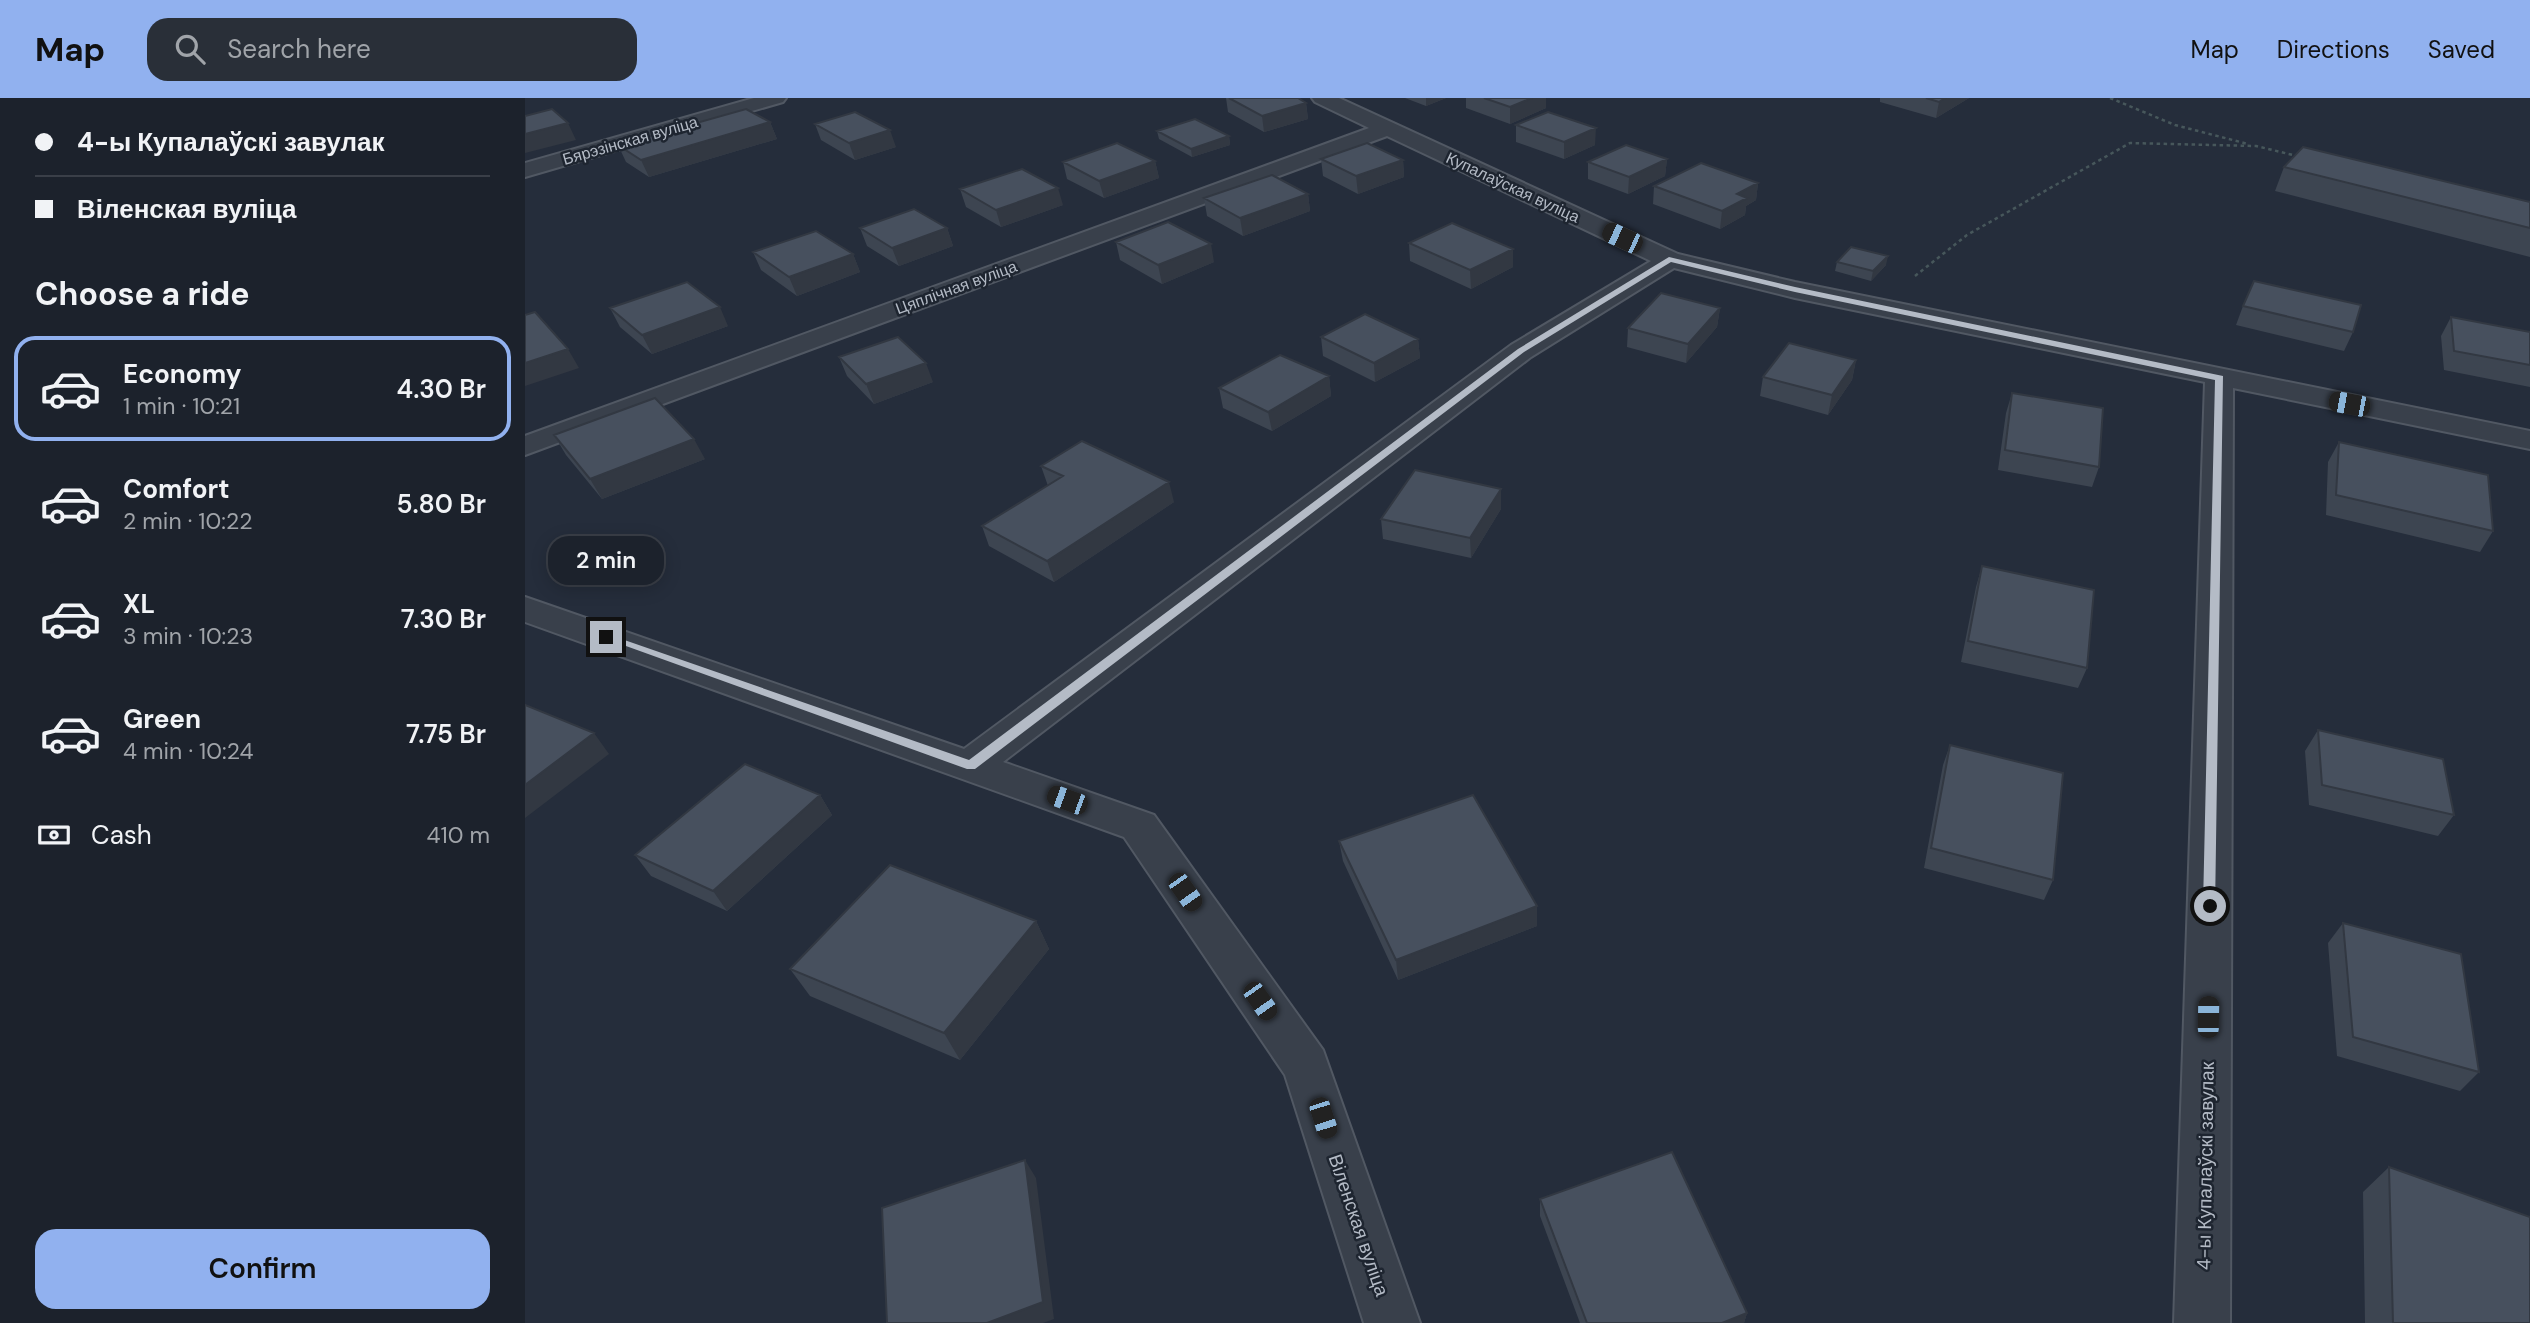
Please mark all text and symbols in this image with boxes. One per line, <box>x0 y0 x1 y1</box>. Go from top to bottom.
search box <box>147 18 637 81</box>
text: Map <box>35 28 105 71</box>
icon: search <box>171 30 209 68</box>
text: Search here <box>227 32 371 66</box>
text: Map <box>2191 34 2239 65</box>
text: Directions <box>2277 34 2390 65</box>
text: Saved <box>2428 34 2495 65</box>
street label: Бярэзінская вуліца <box>560 111 700 170</box>
text: 4-ы Купалаўскі завулак <box>77 125 384 159</box>
street label: Купалаўская вуліца <box>1443 147 1583 228</box>
text: Віленская вуліца <box>77 192 297 226</box>
car <box>1599 220 1646 256</box>
street label: Цяплічная вуліца <box>893 256 1020 319</box>
text: Choose a ride <box>35 273 250 315</box>
icon: car <box>39 357 102 420</box>
text: Economy <box>123 357 241 391</box>
text: 4.30 Br <box>397 372 486 406</box>
car <box>2327 390 2372 418</box>
text: 1 min · 10:21 <box>123 391 240 421</box>
icon: car <box>39 472 102 535</box>
text: Comfort <box>123 472 229 506</box>
text: 5.80 Br <box>396 487 486 521</box>
text: 2 min · 10:22 <box>123 506 252 536</box>
callout: 2 min <box>548 536 664 584</box>
text: 2 min <box>576 545 636 575</box>
icon: car <box>39 587 102 650</box>
text: XL <box>123 587 155 621</box>
text: 7.30 Br <box>401 602 486 636</box>
text: 3 min · 10:23 <box>123 621 253 651</box>
route end <box>590 621 622 653</box>
icon: car <box>39 702 102 765</box>
text: Green <box>123 702 201 736</box>
text: 7.75 Br <box>406 717 486 751</box>
text: 4 min · 10:24 <box>123 736 253 766</box>
car <box>1044 783 1091 817</box>
icon: cash <box>35 816 73 854</box>
text: Cash <box>91 818 152 852</box>
text: 410 m <box>427 820 490 850</box>
car <box>1165 869 1206 915</box>
route start <box>2194 890 2226 922</box>
car <box>1240 978 1281 1024</box>
car <box>2198 996 2219 1038</box>
street label: 4-ы Купалаўскі завулак <box>2191 1061 2220 1270</box>
car <box>1307 1095 1340 1141</box>
street label: Віленская вуліца <box>1323 1151 1395 1300</box>
button: Confirm <box>35 1229 490 1309</box>

